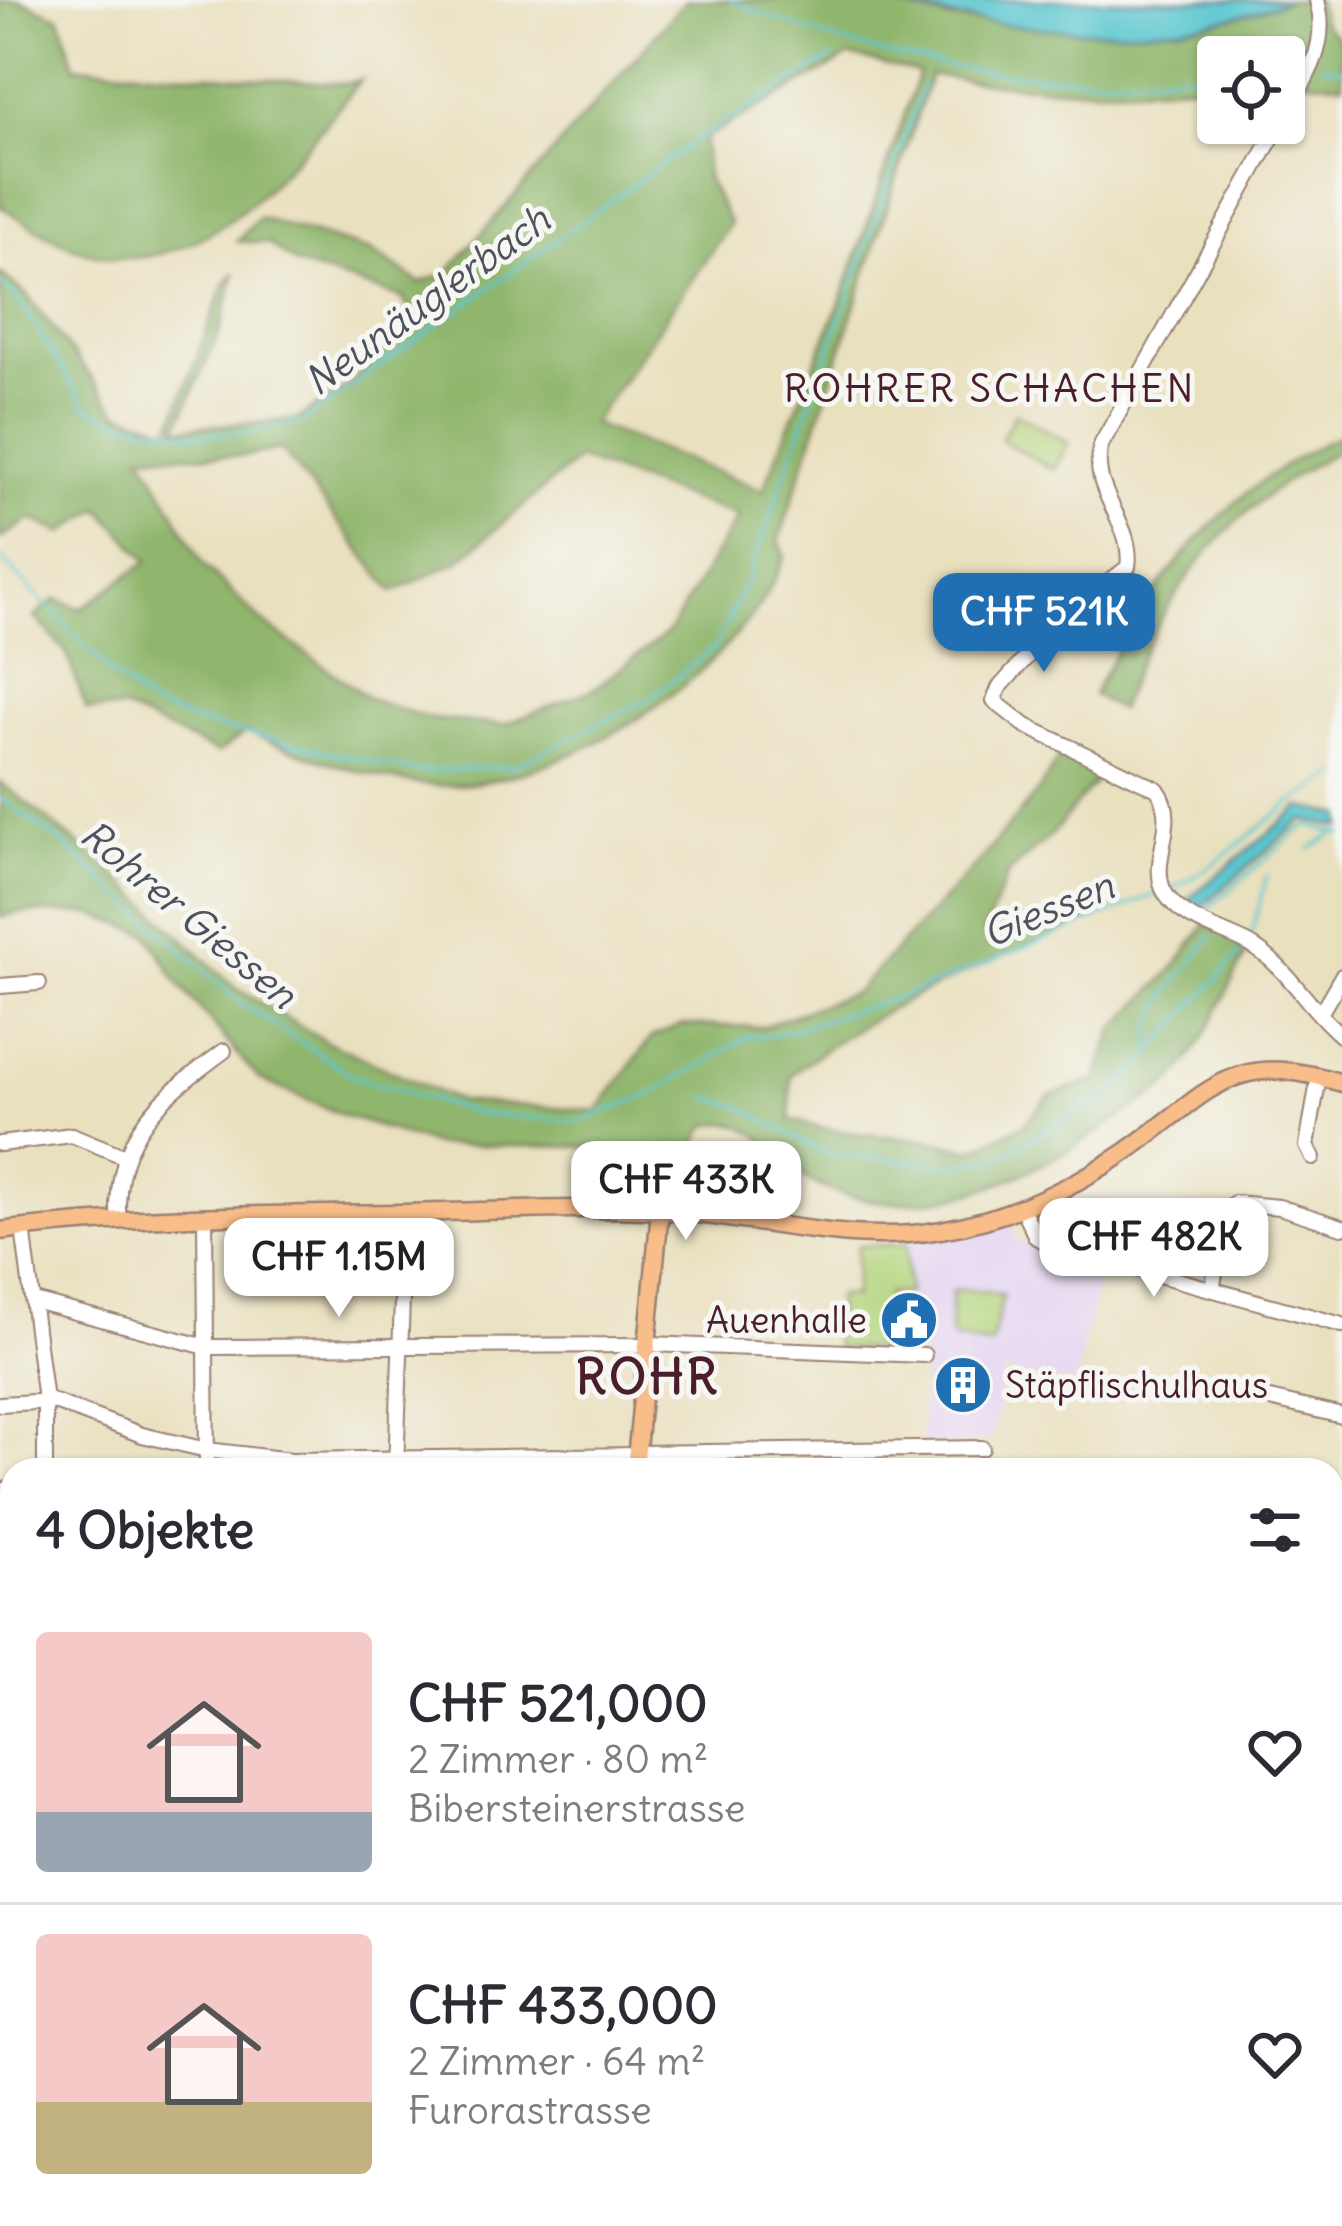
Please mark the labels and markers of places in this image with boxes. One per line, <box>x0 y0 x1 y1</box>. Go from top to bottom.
pin: CHF 521K <box>920 573 1168 675</box>
pin: CHF 433K <box>562 1141 810 1243</box>
pin: CHF 482K <box>1030 1198 1278 1300</box>
pin: CHF 1.15M <box>202 1218 476 1320</box>
public building icon: Auenhalle <box>878 1289 940 1351</box>
place label: Auenhalle <box>706 1298 867 1343</box>
building icon: Stäpflischulhaus <box>932 1354 994 1416</box>
place label: Stäpflischulhaus <box>1005 1363 1268 1408</box>

